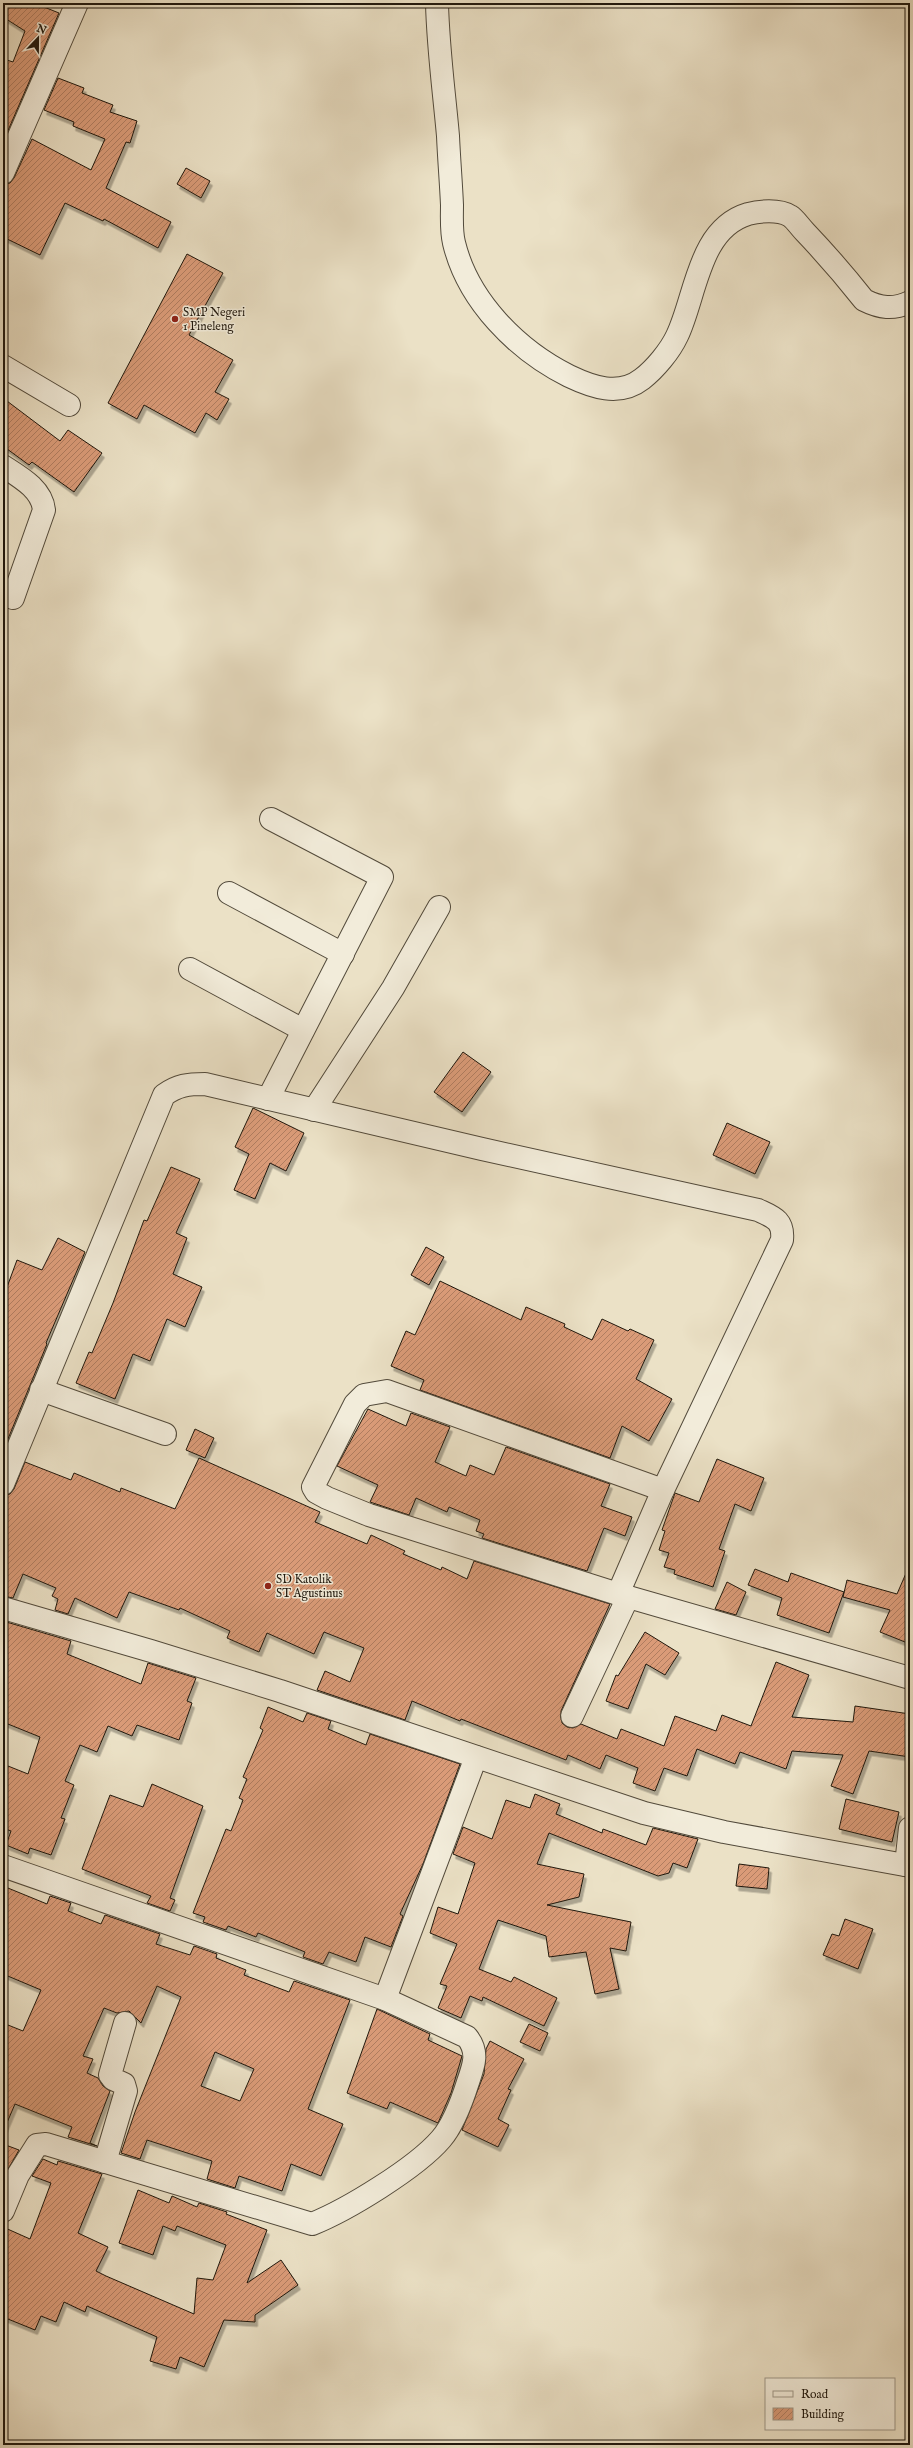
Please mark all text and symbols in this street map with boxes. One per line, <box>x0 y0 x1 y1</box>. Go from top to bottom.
north arrow <box>18 18 58 58</box>
text: N <box>33 21 49 38</box>
place label: SMP Negeri 1 Pineleng <box>183 305 245 334</box>
marker: SMP Negeri 1 Pineleng <box>170 314 180 324</box>
place label: SD Katolik ST Agustinus <box>276 1572 343 1601</box>
marker: SD Katolik ST Agustinus <box>263 1581 273 1591</box>
legend <box>765 2378 895 2430</box>
text: Road <box>801 2387 829 2402</box>
text: Building <box>801 2407 845 2422</box>

